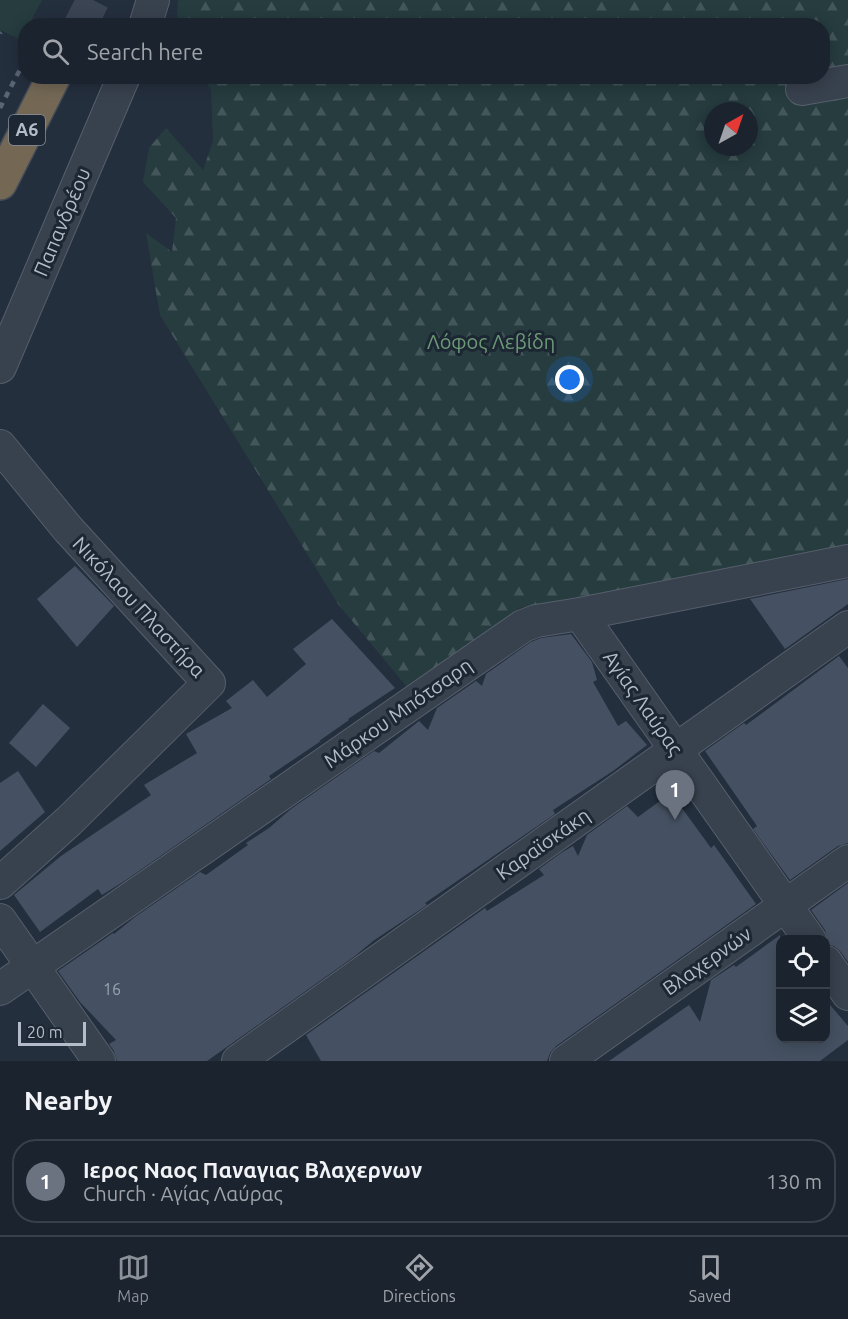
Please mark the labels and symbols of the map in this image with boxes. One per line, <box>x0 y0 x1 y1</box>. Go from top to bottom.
north arrow <box>704 102 758 156</box>
road number: Α6 <box>9 115 45 145</box>
street label: Παπανδρέου <box>28 164 95 279</box>
park label: Λόφος Λεβίδη <box>427 330 555 353</box>
your location <box>555 365 584 394</box>
street label: Νικόλαου Πλαστήρα <box>68 532 210 682</box>
street label: Αγίας Λαύρας <box>599 646 688 759</box>
street label: Μάρκου Μπότσαρη <box>319 653 476 772</box>
pin: 1 <box>656 770 694 820</box>
street label: Καραϊσκάκη <box>492 803 594 884</box>
street label: Βλαχερνών <box>658 922 756 999</box>
house number: 16 <box>103 980 121 998</box>
scale bar <box>18 1019 86 1046</box>

